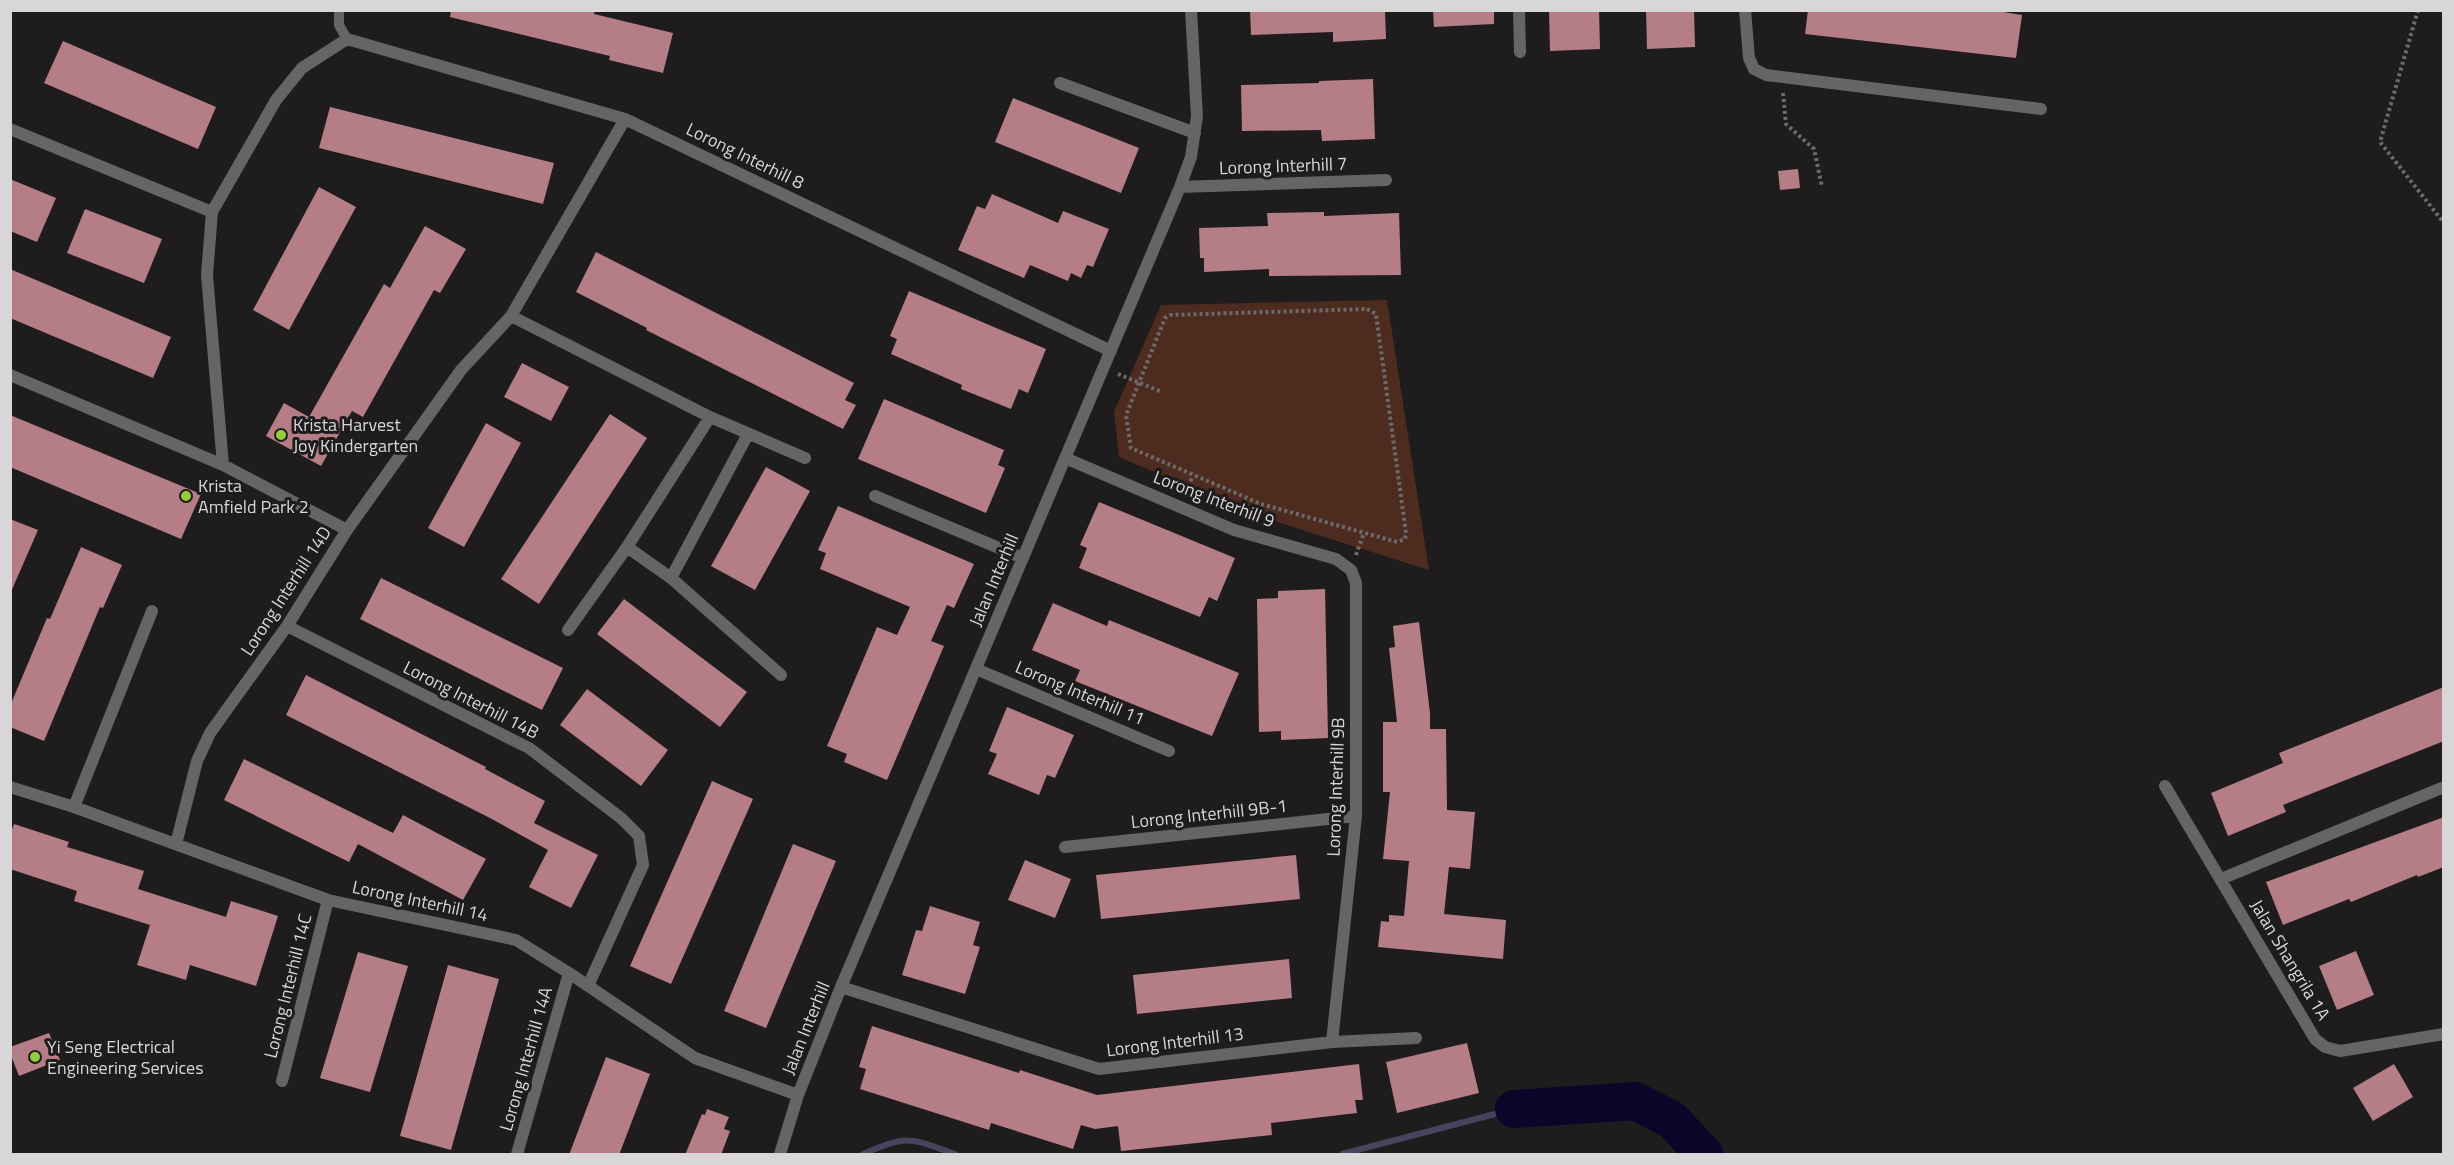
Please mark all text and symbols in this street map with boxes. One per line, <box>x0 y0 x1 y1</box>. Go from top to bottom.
street label: Lorong Interhill 8 <box>682 115 809 196</box>
street label: Lorong Interhill 7 <box>1218 150 1347 181</box>
place label: Krista Harvest Joy Kindergarten <box>293 411 418 459</box>
marker: Krista Harvest Joy Kindergarten <box>274 428 288 442</box>
street label: Lorong Interhill 9 <box>1150 463 1279 534</box>
place label: Krista Amfield Park 2 <box>198 472 309 520</box>
marker: Krista Amfield Park 2 <box>179 489 193 503</box>
street label: Lorong Interhill 14D <box>233 521 338 661</box>
street label: Jalan Interhill <box>962 529 1025 630</box>
street label: Lorong Interhill 11 <box>1011 653 1149 732</box>
street label: Lorong Interhill 14B <box>399 654 544 745</box>
street label: Lorong Interhill 9B <box>1320 717 1351 857</box>
street label: Lorong Interhill 9B-1 <box>1129 792 1289 835</box>
street label: Lorong Interhill 14 <box>350 873 490 928</box>
street label: Jalan Shangrila 1A <box>2244 894 2337 1025</box>
street label: Lorong Interhill 14C <box>257 911 319 1061</box>
street label: Jalan Interhill <box>775 977 837 1079</box>
street label: Lorong Interhill 14A <box>492 983 559 1134</box>
street label: Lorong Interhill 13 <box>1105 1020 1245 1063</box>
place label: Yi Seng Electrical Engineering Services <box>47 1033 204 1081</box>
marker: Yi Seng Electrical Engineering Services <box>28 1050 42 1064</box>

